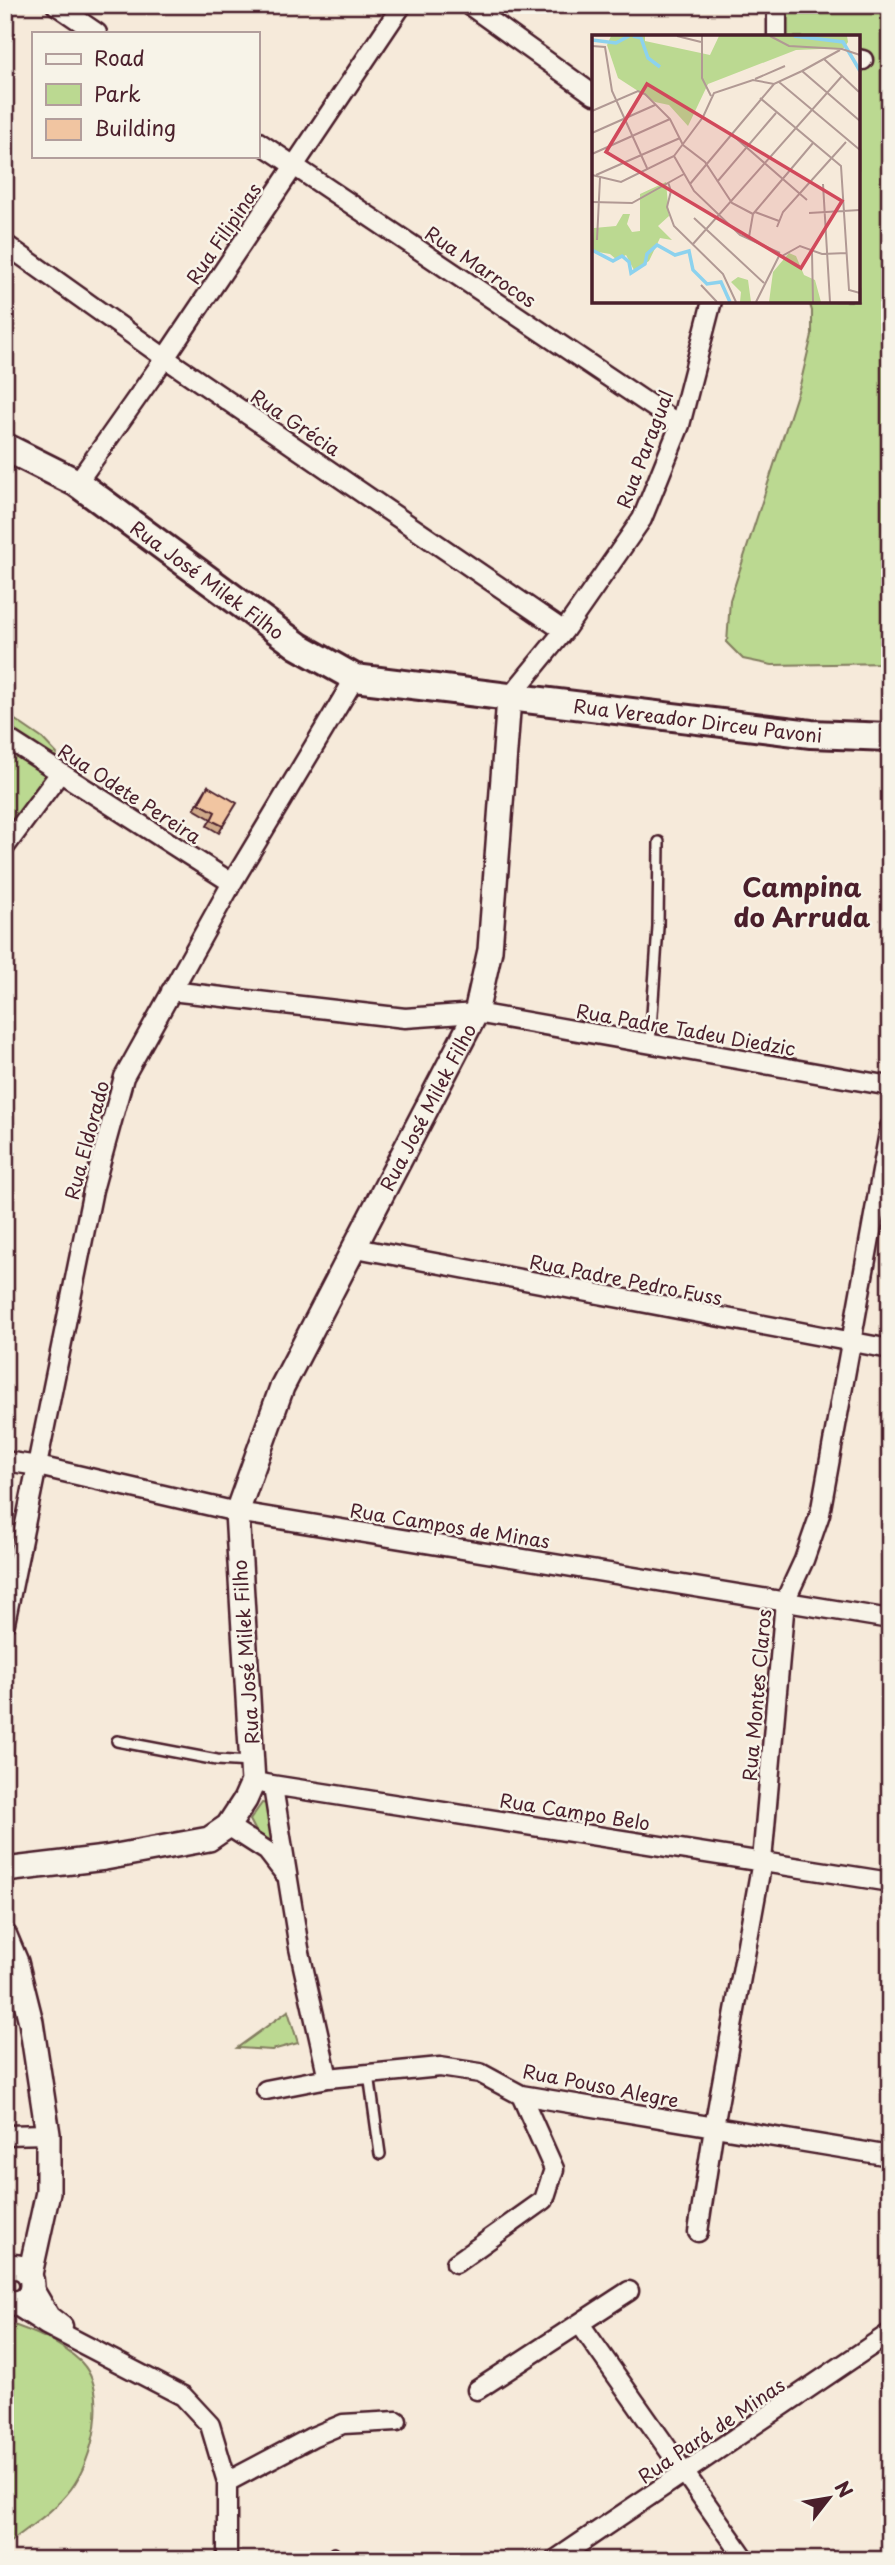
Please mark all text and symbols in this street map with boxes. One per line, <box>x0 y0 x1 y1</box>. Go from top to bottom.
legend <box>32 32 259 158</box>
inset map <box>592 35 860 303</box>
text: Road <box>94 41 145 73</box>
text: Park <box>94 77 141 109</box>
text: Building <box>94 111 176 143</box>
street label: Rua Filipinas <box>179 177 267 289</box>
street label: Rua Marrocos <box>420 219 542 314</box>
street label: Rua Grécia <box>246 382 347 462</box>
street label: Rua Paragual <box>609 386 679 512</box>
street label: Rua José Milek Filho <box>125 513 291 646</box>
street label: Rua Vereador Dirceu Pavoni <box>572 691 823 748</box>
street label: Rua Odete Pereira <box>53 736 207 850</box>
district label: Campina do Arruda <box>734 867 871 936</box>
street label: Rua Padre Tadeu Diedzic <box>574 996 798 1062</box>
street label: Rua José Milek Filho <box>372 1018 482 1196</box>
street label: Rua Eldorado <box>57 1077 115 1203</box>
street label: Rua Padre Pedro Fuss <box>527 1247 725 1311</box>
street label: Rua Campos de Minas <box>348 1495 552 1555</box>
street label: Rua José Milek Filho <box>225 1559 265 1745</box>
street label: Rua Montes Claros <box>735 1608 777 1782</box>
street label: Rua Campo Belo <box>498 1785 652 1837</box>
street label: Rua Pouso Alegre <box>521 2056 681 2114</box>
street label: Rua Pará de Minas <box>632 2370 790 2490</box>
north arrow <box>794 2464 864 2534</box>
text: N <box>829 2475 860 2502</box>

